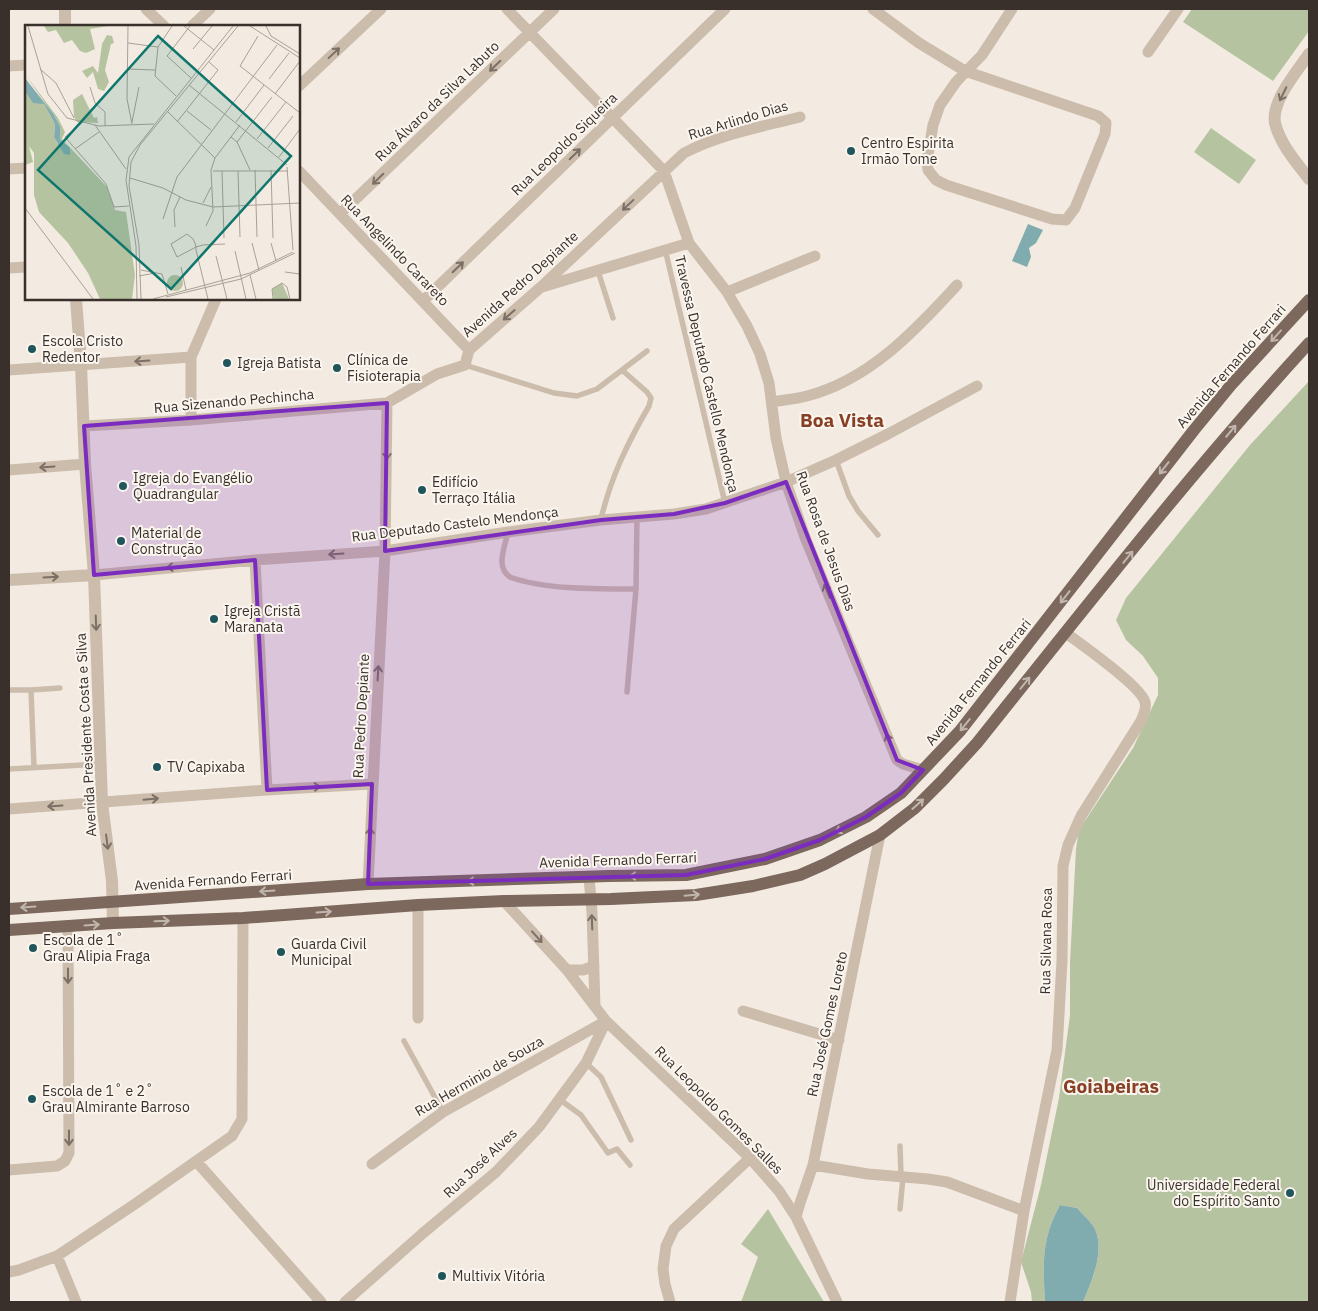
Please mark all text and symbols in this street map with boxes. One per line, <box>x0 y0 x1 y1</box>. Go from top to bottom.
inset map <box>25 25 300 300</box>
street label: Rua Álvaro da Silva Labuto <box>370 36 503 165</box>
one-way arrow <box>328 47 341 59</box>
one-way arrow <box>488 60 501 72</box>
one-way arrow <box>1277 86 1287 101</box>
street label: Rua Leopoldo Siqueira <box>507 88 621 199</box>
street label: Rua Arlindo Dias <box>686 96 790 144</box>
place label: Centro Espirita Irmão Tome <box>861 134 955 168</box>
marker: Centro Espirita Irmão Tome <box>845 145 857 157</box>
one-way arrow <box>568 148 581 160</box>
one-way arrow <box>371 173 384 185</box>
street label: Rua Angelindo Carareto <box>337 190 453 310</box>
one-way arrow <box>622 199 635 211</box>
street label: Avenida Pedro Depiante <box>458 227 582 341</box>
street label: Travessa Deputado Castello Mendonça <box>671 254 743 495</box>
one-way arrow <box>452 262 464 274</box>
street label: Avenida Fernando Ferrari <box>1172 300 1290 432</box>
one-way arrow <box>502 309 515 321</box>
one-way arrow <box>1270 329 1282 342</box>
place label: Escola Cristo Redentor <box>42 332 123 366</box>
marker: Escola Cristo Redentor <box>26 343 38 355</box>
place label: Clínica de Fisioterapia <box>347 351 421 385</box>
place label: Igreja Batista <box>237 354 322 372</box>
one-way arrow <box>134 356 150 365</box>
marker: Igreja Batista <box>221 357 233 369</box>
marker: Clínica de Fisioterapia <box>331 362 343 374</box>
street label: Rua Sizenando Pechincha <box>153 385 315 417</box>
district label: Boa Vista <box>800 408 884 432</box>
one-way arrow <box>1225 424 1236 437</box>
one-way arrow <box>382 444 391 460</box>
one-way arrow <box>1158 462 1169 475</box>
one-way arrow <box>39 463 55 472</box>
street label: Rua Rosa de Jesus Dias <box>792 468 860 614</box>
place label: Igreja do Evangélio Quadrangular <box>133 469 253 503</box>
place label: Edifício Terraço Itália <box>432 473 516 507</box>
marker: Igreja do Evangélio Quadrangular <box>117 480 129 492</box>
marker: Edifício Terraço Itália <box>416 484 428 496</box>
street label: Rua Deputado Castelo Mendonça <box>351 502 560 546</box>
place label: Material de Construção <box>131 524 203 558</box>
marker: Material de Construção <box>115 535 127 547</box>
one-way arrow <box>329 550 345 559</box>
one-way arrow <box>1122 550 1133 563</box>
one-way arrow <box>167 563 183 572</box>
one-way arrow <box>43 573 59 582</box>
one-way arrow <box>822 584 832 599</box>
one-way arrow <box>1060 590 1070 604</box>
place label: Igreja Cristã Maranata <box>224 602 301 636</box>
marker: Igreja Cristã Maranata <box>208 613 220 625</box>
one-way arrow <box>91 615 100 631</box>
street label: Avenida Fernando Ferrari <box>921 615 1035 749</box>
street label: Avenida Presidente Costa e Silva <box>72 632 100 837</box>
street label: Rua Pedro Depiante <box>349 653 373 779</box>
one-way arrow <box>373 665 383 681</box>
one-way arrow <box>1020 677 1031 690</box>
one-way arrow <box>959 719 970 732</box>
one-way arrow <box>884 734 894 749</box>
place label: TV Capixaba <box>167 758 245 776</box>
marker: TV Capixaba <box>151 761 163 773</box>
one-way arrow <box>305 783 321 792</box>
one-way arrow <box>143 795 159 804</box>
one-way arrow <box>911 798 924 810</box>
one-way arrow <box>48 802 64 811</box>
one-way arrow <box>835 825 850 834</box>
one-way arrow <box>365 827 374 843</box>
one-way arrow <box>102 834 112 850</box>
street label: Avenida Fernando Ferrari <box>539 848 697 872</box>
street label: Avenida Fernando Ferrari <box>134 866 292 894</box>
one-way arrow <box>630 871 646 881</box>
one-way arrow <box>467 876 484 886</box>
one-way arrow <box>259 886 275 895</box>
street label: Rua Silvana Rosa <box>1036 887 1056 995</box>
one-way arrow <box>684 890 700 899</box>
one-way arrow <box>21 903 37 912</box>
one-way arrow <box>316 908 332 917</box>
one-way arrow <box>588 914 597 930</box>
one-way arrow <box>153 917 169 926</box>
one-way arrow <box>84 920 100 930</box>
place label: Escola de 1˚ Grau Alipia Fraga <box>43 931 151 965</box>
one-way arrow <box>531 931 542 944</box>
place label: Guarda Civil Municipal <box>291 935 367 969</box>
marker: Escola de 1˚ Grau Alipia Fraga <box>27 942 39 954</box>
marker: Guarda Civil Municipal <box>275 946 287 958</box>
street label: Rua José Gomes Loreto <box>803 949 851 1098</box>
one-way arrow <box>63 967 73 983</box>
street label: Rua Herminio de Souza <box>411 1032 547 1120</box>
street label: Rua Leopoldo Gomes Salles <box>651 1042 787 1178</box>
district label: Goiabeiras <box>1063 1074 1159 1098</box>
place label: Escola de 1˚ e 2˚ Grau Almirante Barroso <box>42 1082 190 1116</box>
marker: Escola de 1˚ e 2˚ Grau Almirante Barroso <box>26 1093 38 1105</box>
street label: Rua José Alves <box>439 1124 521 1202</box>
one-way arrow <box>64 1130 74 1146</box>
place label: Universidade Federal do Espírito Santo <box>1147 1176 1280 1210</box>
marker: Universidade Federal do Espírito Santo <box>1284 1187 1296 1199</box>
place label: Multivix Vitória <box>452 1267 546 1285</box>
marker: Multivix Vitória <box>436 1270 448 1282</box>

